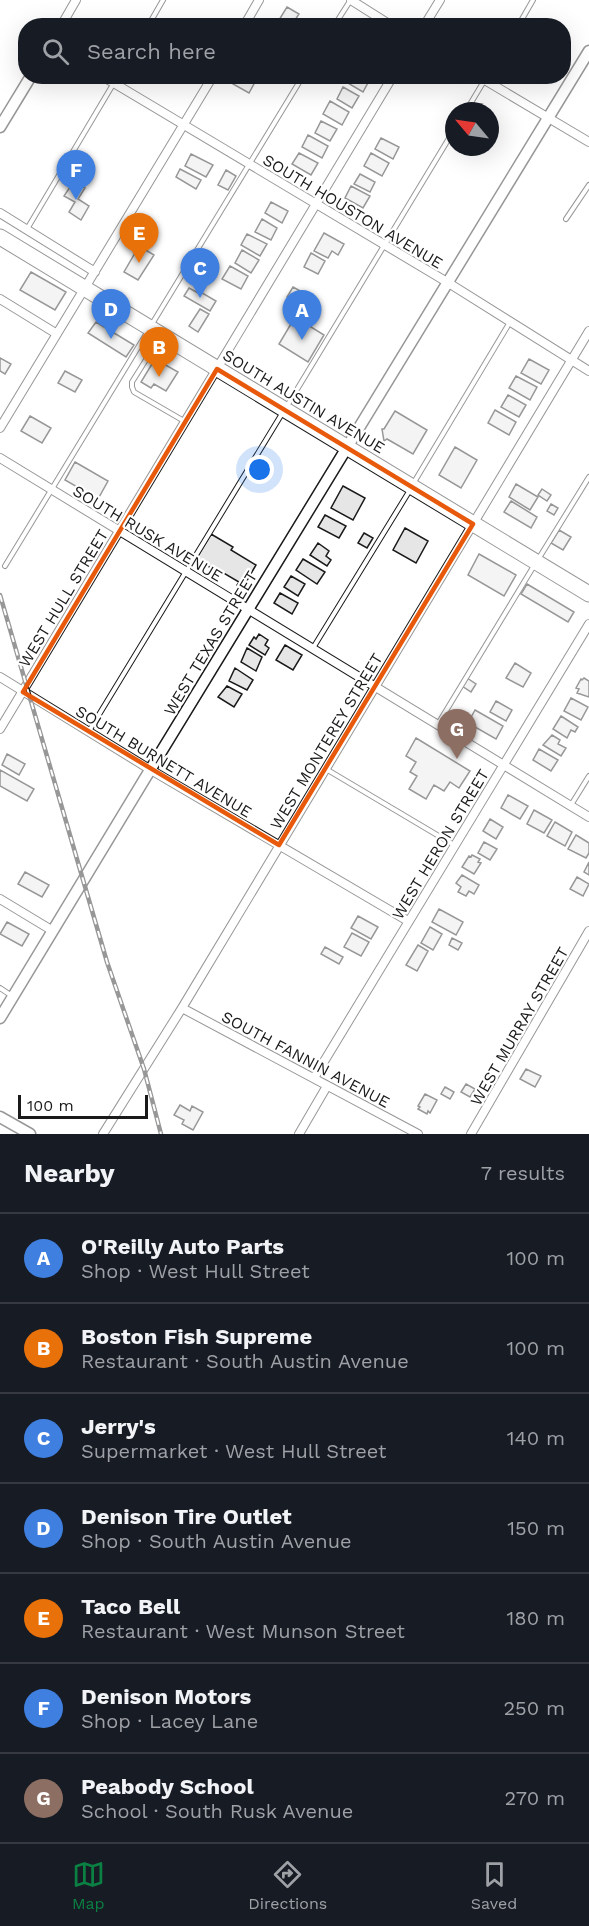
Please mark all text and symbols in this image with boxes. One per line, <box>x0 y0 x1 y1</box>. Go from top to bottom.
search box <box>18 18 571 84</box>
icon: search <box>39 35 72 68</box>
text: Search here <box>87 39 216 64</box>
north arrow <box>445 102 499 156</box>
pin: F <box>56 150 96 200</box>
street label: SOUTH HOUSTON AVENUE <box>259 150 446 273</box>
pin: E <box>120 214 158 263</box>
pin: C <box>180 248 220 298</box>
pin: D <box>92 290 130 339</box>
pin: A <box>282 290 322 340</box>
pin: B <box>140 328 178 377</box>
street label: SOUTH AUSTIN AVENUE <box>219 346 388 457</box>
your location <box>245 455 274 484</box>
street label: SOUTH RUSK AVENUE <box>69 481 226 586</box>
street label: WEST HULL STREET <box>15 526 112 671</box>
street label: WEST TEXAS STREET <box>160 567 261 719</box>
street label: WEST MONTEREY STREET <box>266 649 387 833</box>
street label: SOUTH BURNETT AVENUE <box>72 701 255 822</box>
pin: G <box>438 710 476 759</box>
street label: WEST HERON STREET <box>388 765 493 923</box>
street label: WEST MURRAY STREET <box>466 943 573 1109</box>
street label: SOUTH FANNIN AVENUE <box>218 1007 393 1112</box>
scale bar <box>18 1092 148 1120</box>
text: 100 m <box>27 1096 74 1115</box>
text: Nearby <box>24 1158 115 1188</box>
text: 7 results <box>481 1161 565 1185</box>
text: O'Reilly Auto Parts <box>81 1234 284 1259</box>
text: A <box>37 1246 50 1270</box>
text: 100 m <box>506 1246 565 1270</box>
text: Shop · West Hull Street <box>81 1259 310 1283</box>
text: Boston Fish Supreme <box>81 1324 312 1349</box>
text: B <box>37 1336 50 1360</box>
text: 100 m <box>506 1336 565 1360</box>
text: Restaurant · South Austin Avenue <box>81 1349 409 1373</box>
text: Jerry's <box>81 1414 156 1439</box>
text: C <box>37 1426 50 1450</box>
text: 140 m <box>507 1426 565 1450</box>
text: Supermarket · West Hull Street <box>81 1439 386 1463</box>
text: Denison Tire Outlet <box>81 1504 292 1529</box>
text: D <box>36 1516 51 1540</box>
text: 150 m <box>507 1516 565 1540</box>
text: Shop · South Austin Avenue <box>81 1529 352 1553</box>
text: Taco Bell <box>81 1594 180 1619</box>
text: E <box>37 1606 50 1630</box>
text: 180 m <box>507 1606 565 1630</box>
text: Restaurant · West Munson Street <box>81 1619 405 1643</box>
text: Denison Motors <box>81 1684 251 1709</box>
text: F <box>37 1696 50 1720</box>
text: 250 m <box>503 1696 565 1720</box>
text: Shop · Lacey Lane <box>81 1709 258 1733</box>
text: Peabody School <box>81 1774 254 1799</box>
text: G <box>36 1786 51 1810</box>
text: 270 m <box>505 1786 565 1810</box>
text: School · South Rusk Avenue <box>81 1799 353 1823</box>
tab: Map <box>72 1858 105 1913</box>
tab: Directions <box>248 1858 327 1913</box>
tab: Saved <box>471 1858 517 1913</box>

